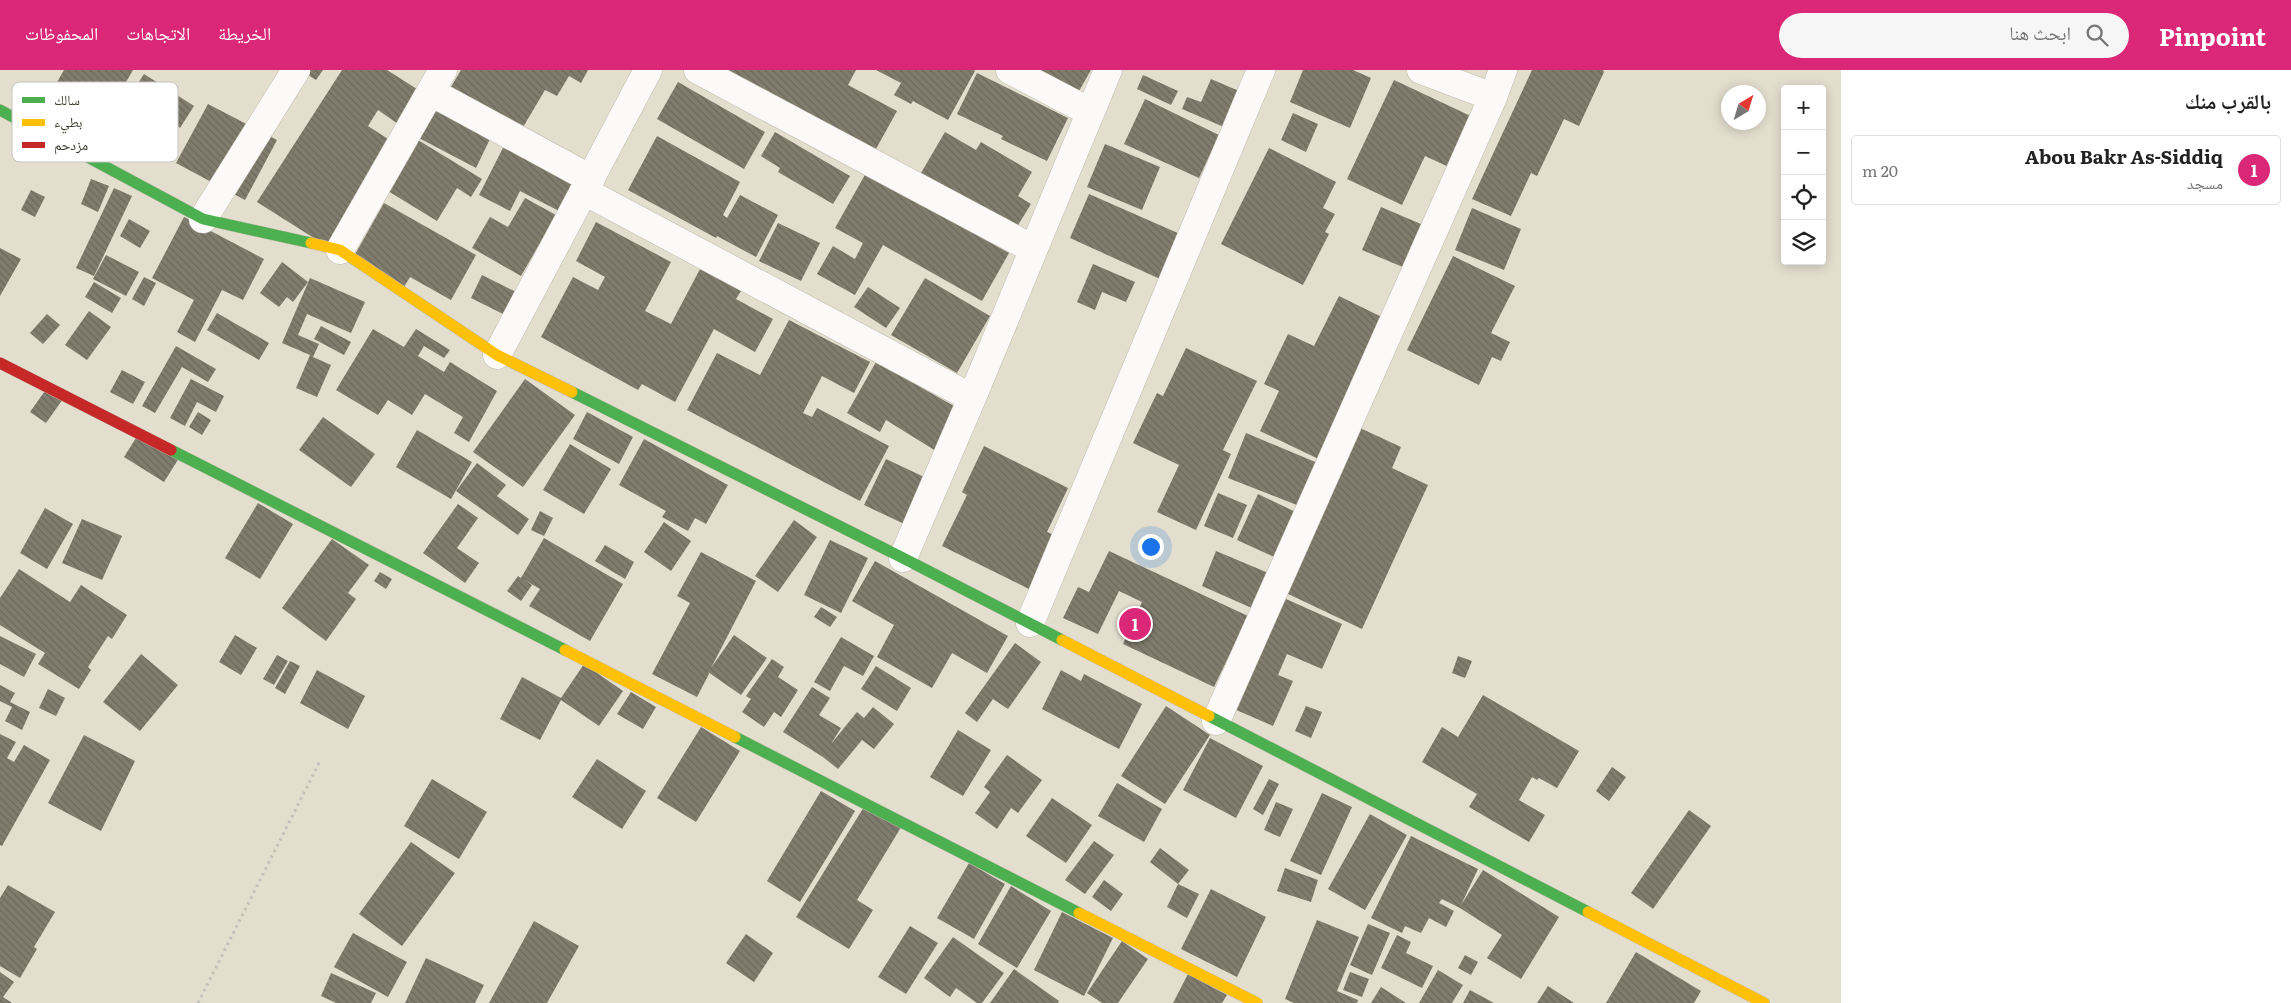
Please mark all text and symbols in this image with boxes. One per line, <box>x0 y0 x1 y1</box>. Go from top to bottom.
search box <box>1779 13 2129 58</box>
text: ابحث هنا <box>2009 18 2071 46</box>
text: Pinpoint <box>2159 18 2266 53</box>
text: المحفوظات <box>25 19 98 46</box>
text: الاتجاهات <box>126 19 190 46</box>
text: الخريطة <box>218 19 271 46</box>
icon: search <box>2083 21 2111 49</box>
legend <box>12 82 178 162</box>
text: بالقرب منك <box>2185 84 2271 115</box>
north arrow <box>1721 85 1766 130</box>
map controls <box>1781 85 1826 265</box>
button: + <box>1781 85 1826 130</box>
text: سالك <box>54 89 80 109</box>
text: بطيء <box>54 111 83 134</box>
button: − <box>1781 130 1826 175</box>
text: مزدحم <box>54 134 88 155</box>
text: Abou Bakr As-Siddiq <box>2025 142 2223 170</box>
text: 20 m <box>1862 158 1898 182</box>
text: 1 <box>2251 158 2257 182</box>
text: مسجد <box>2187 170 2223 194</box>
button: locate <box>1781 175 1826 220</box>
button: layers <box>1781 220 1826 265</box>
your location <box>1138 534 1164 560</box>
pin: 1 <box>1119 605 1151 643</box>

